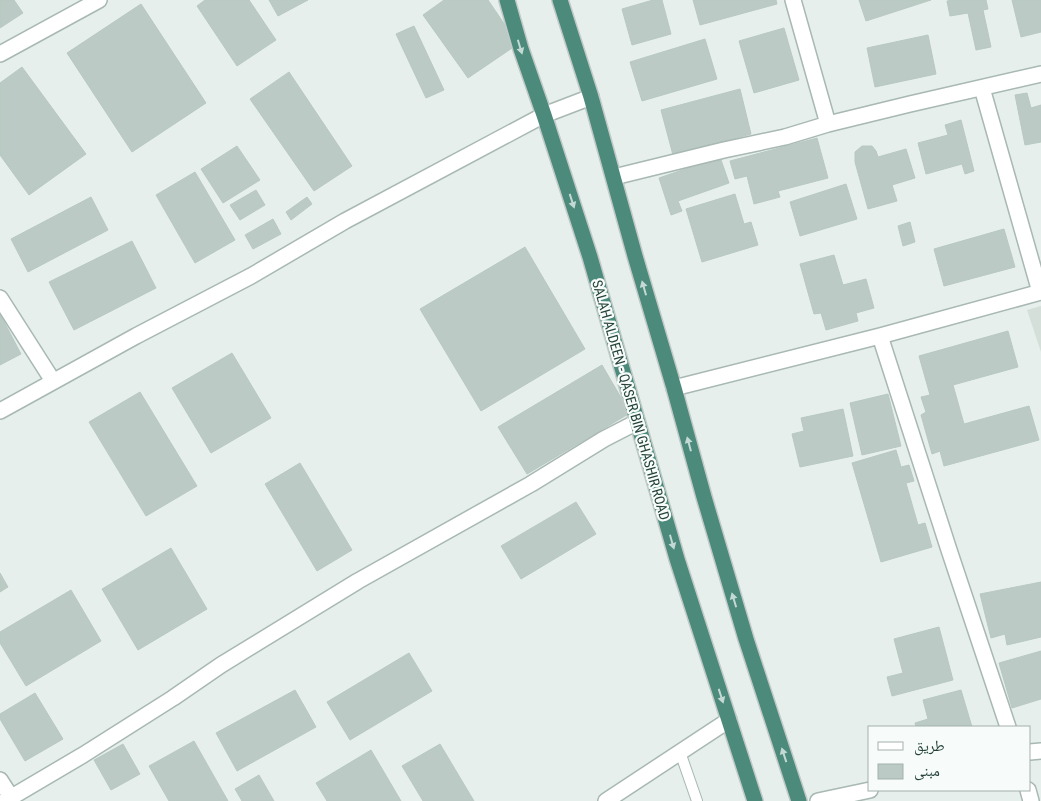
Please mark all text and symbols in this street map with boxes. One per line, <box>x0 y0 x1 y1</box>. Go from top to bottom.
one-way arrow <box>517 40 525 55</box>
one-way arrow <box>569 194 577 209</box>
street label: SALAH ALDEEN - QASER BIN GHASHIR ROAD <box>589 278 673 522</box>
one-way arrow <box>640 280 648 295</box>
one-way arrow <box>685 436 693 451</box>
one-way arrow <box>668 534 676 549</box>
one-way arrow <box>730 592 738 607</box>
one-way arrow <box>718 689 725 704</box>
legend <box>868 726 1031 791</box>
text: طريق <box>914 737 945 756</box>
one-way arrow <box>779 747 787 762</box>
text: مبنى <box>914 762 940 781</box>

